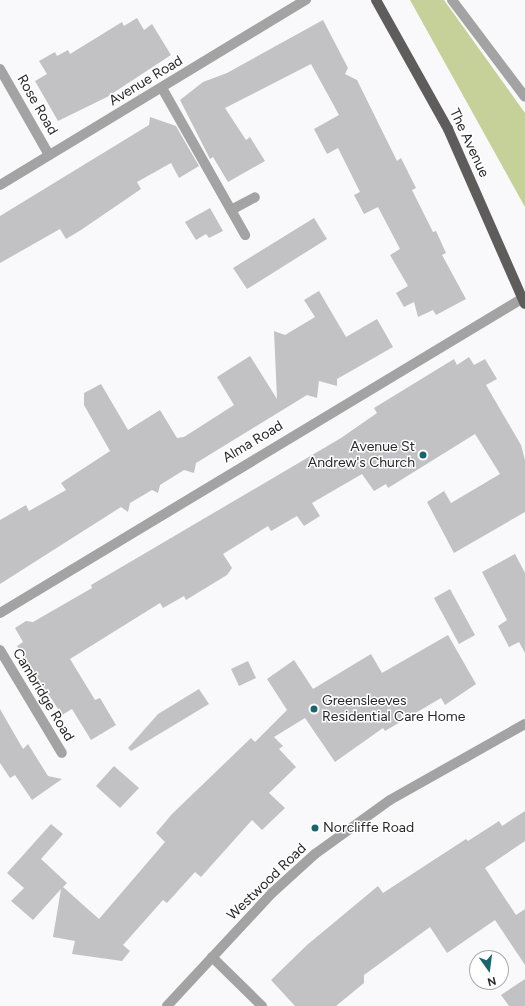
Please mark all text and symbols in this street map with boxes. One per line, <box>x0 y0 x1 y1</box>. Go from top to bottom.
street label: Avenue Road <box>106 52 186 110</box>
street label: Rose Road <box>13 72 61 138</box>
street label: The Avenue <box>446 106 492 180</box>
street label: Alma Road <box>220 417 286 467</box>
place label: Avenue St Andrew's Church <box>308 439 415 472</box>
marker: Avenue St Andrew's Church <box>418 450 428 460</box>
street label: Cambridge Road <box>9 646 77 744</box>
place label: Greensleeves Residential Care Home <box>322 693 465 726</box>
marker: Greensleeves Residential Care Home <box>309 704 319 714</box>
place label: Norcliffe Road <box>323 820 414 836</box>
marker: Norcliffe Road <box>310 823 320 833</box>
street label: Westwood Road <box>224 840 310 924</box>
north arrow <box>469 950 509 990</box>
text: N <box>486 974 497 988</box>

